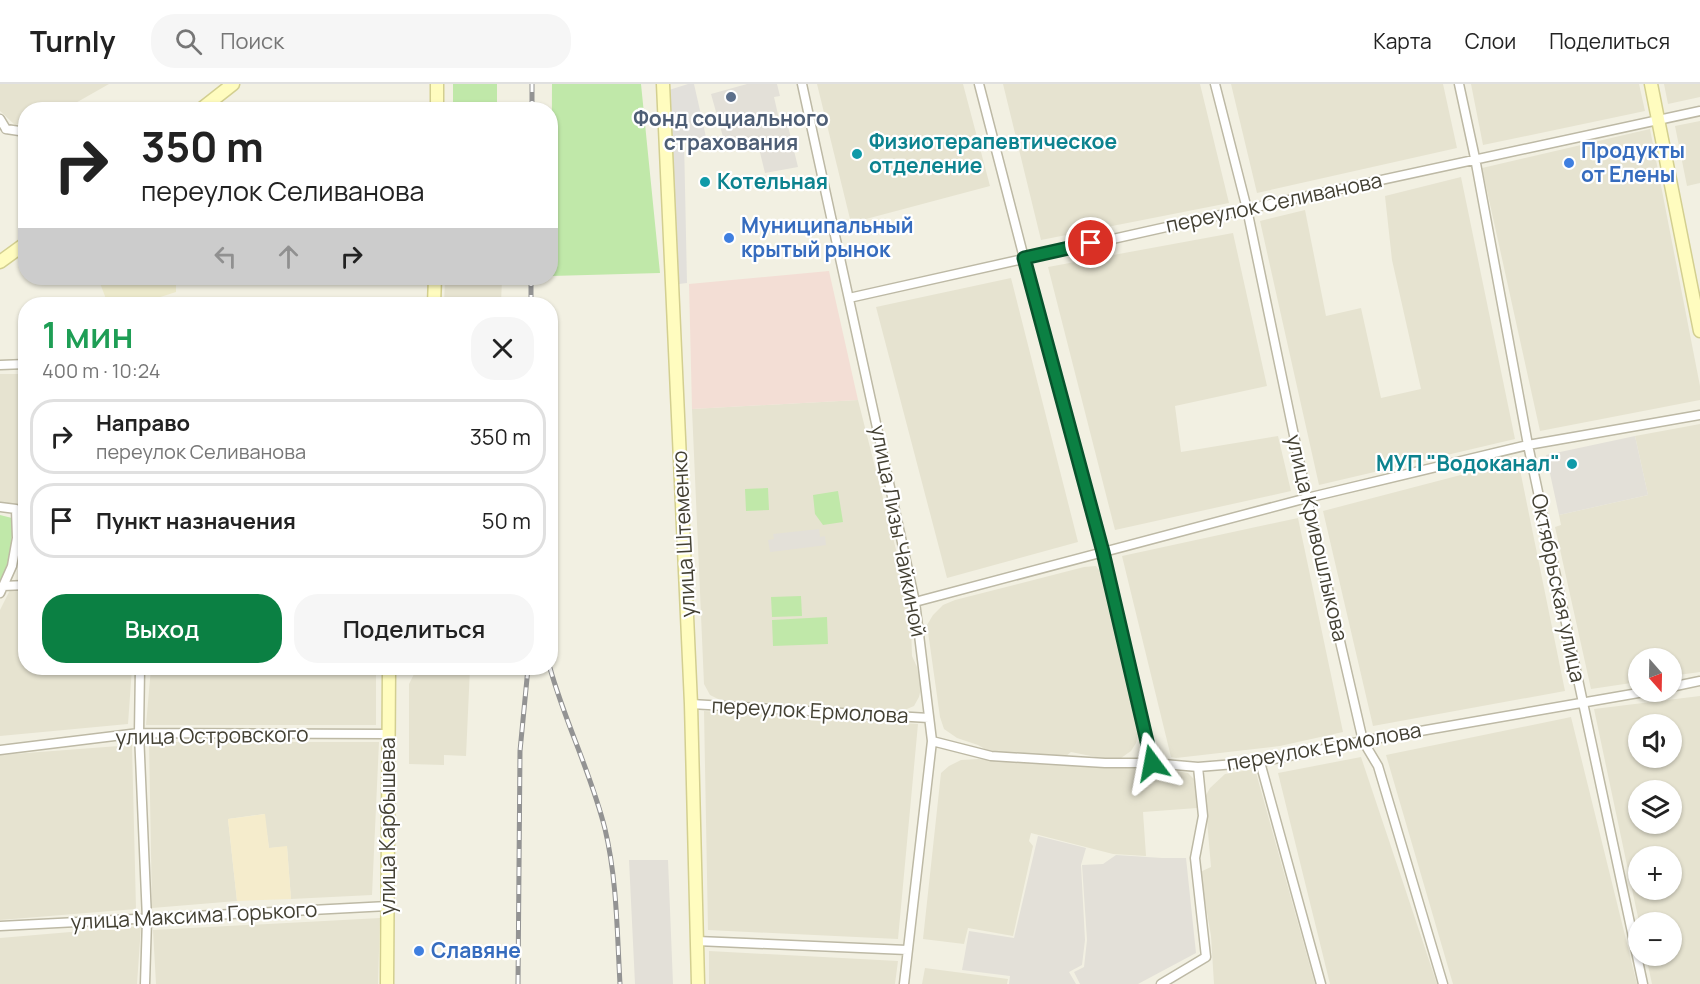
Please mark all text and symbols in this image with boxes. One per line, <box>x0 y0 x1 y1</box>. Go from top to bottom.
search box <box>151 14 571 68</box>
text: Turnly <box>30 22 115 60</box>
icon: search <box>172 25 205 58</box>
text: Поиск <box>220 26 284 56</box>
text: Карта <box>1373 27 1432 55</box>
text: Слои <box>1465 27 1516 55</box>
text: Поделиться <box>1549 27 1670 55</box>
marker: Фонд социального страхования <box>724 90 738 104</box>
place label: Фонд социального страхования <box>633 104 829 156</box>
text: 350 m <box>141 117 264 175</box>
icon: right <box>42 126 120 204</box>
place label: Физиотерапевтическое отделение <box>869 127 1117 179</box>
place label: Продукты от Елены <box>1581 136 1685 188</box>
marker: Физиотерапевтическое отделение <box>850 147 864 161</box>
marker: Продукты от Елены <box>1562 156 1576 170</box>
street label: переулок Селиванова <box>1163 165 1385 239</box>
place label: Котельная <box>717 167 828 195</box>
text: переулок Селиванова <box>141 172 425 209</box>
marker: Котельная <box>698 175 712 189</box>
place label: Муниципальный крытый рынок <box>741 211 914 263</box>
pin <box>1065 217 1116 268</box>
icon: arrive <box>1074 226 1107 259</box>
marker: Муниципальный крытый рынок <box>722 231 736 245</box>
icon: left <box>209 240 242 273</box>
icon: ahead <box>272 240 305 273</box>
icon: right <box>335 240 368 273</box>
text: 1 мин <box>42 310 134 359</box>
button: close <box>471 317 534 380</box>
text: 400 m · 10:24 <box>42 357 160 384</box>
text: Направо <box>96 408 190 438</box>
icon: right <box>45 420 78 453</box>
text: 350 m <box>470 422 531 452</box>
street label: улица Лизы Чайкиной <box>865 422 933 639</box>
street label: улица Кривошлыкова <box>1281 432 1355 644</box>
text: переулок Селиванова <box>96 438 306 465</box>
place label: МУП "Водоканал" <box>1376 449 1560 477</box>
street label: улица Штеменко <box>665 450 701 618</box>
marker: МУП "Водоканал" <box>1565 457 1579 471</box>
street label: Октябрьская улица <box>1525 491 1593 685</box>
icon: arrive <box>45 504 78 537</box>
text: Пункт назначения <box>96 506 296 536</box>
text: 50 m <box>482 506 531 536</box>
button: Выход <box>42 594 282 663</box>
button: Поделиться <box>294 594 534 663</box>
north arrow <box>1628 648 1682 702</box>
map controls <box>1628 648 1682 966</box>
street label: переулок Ермолова <box>711 691 909 729</box>
button: sound <box>1628 714 1682 768</box>
street label: переулок Ермолова <box>1224 715 1423 777</box>
street label: улица Островского <box>115 719 309 751</box>
position arrow <box>1120 731 1184 795</box>
street label: улица Карбышева <box>373 737 401 915</box>
button: layers <box>1628 780 1682 834</box>
button: + <box>1628 846 1682 900</box>
street label: улица Максима Горького <box>70 895 318 935</box>
button: − <box>1628 912 1682 966</box>
place label: Славяне <box>431 936 521 964</box>
marker: Славяне <box>412 944 426 958</box>

